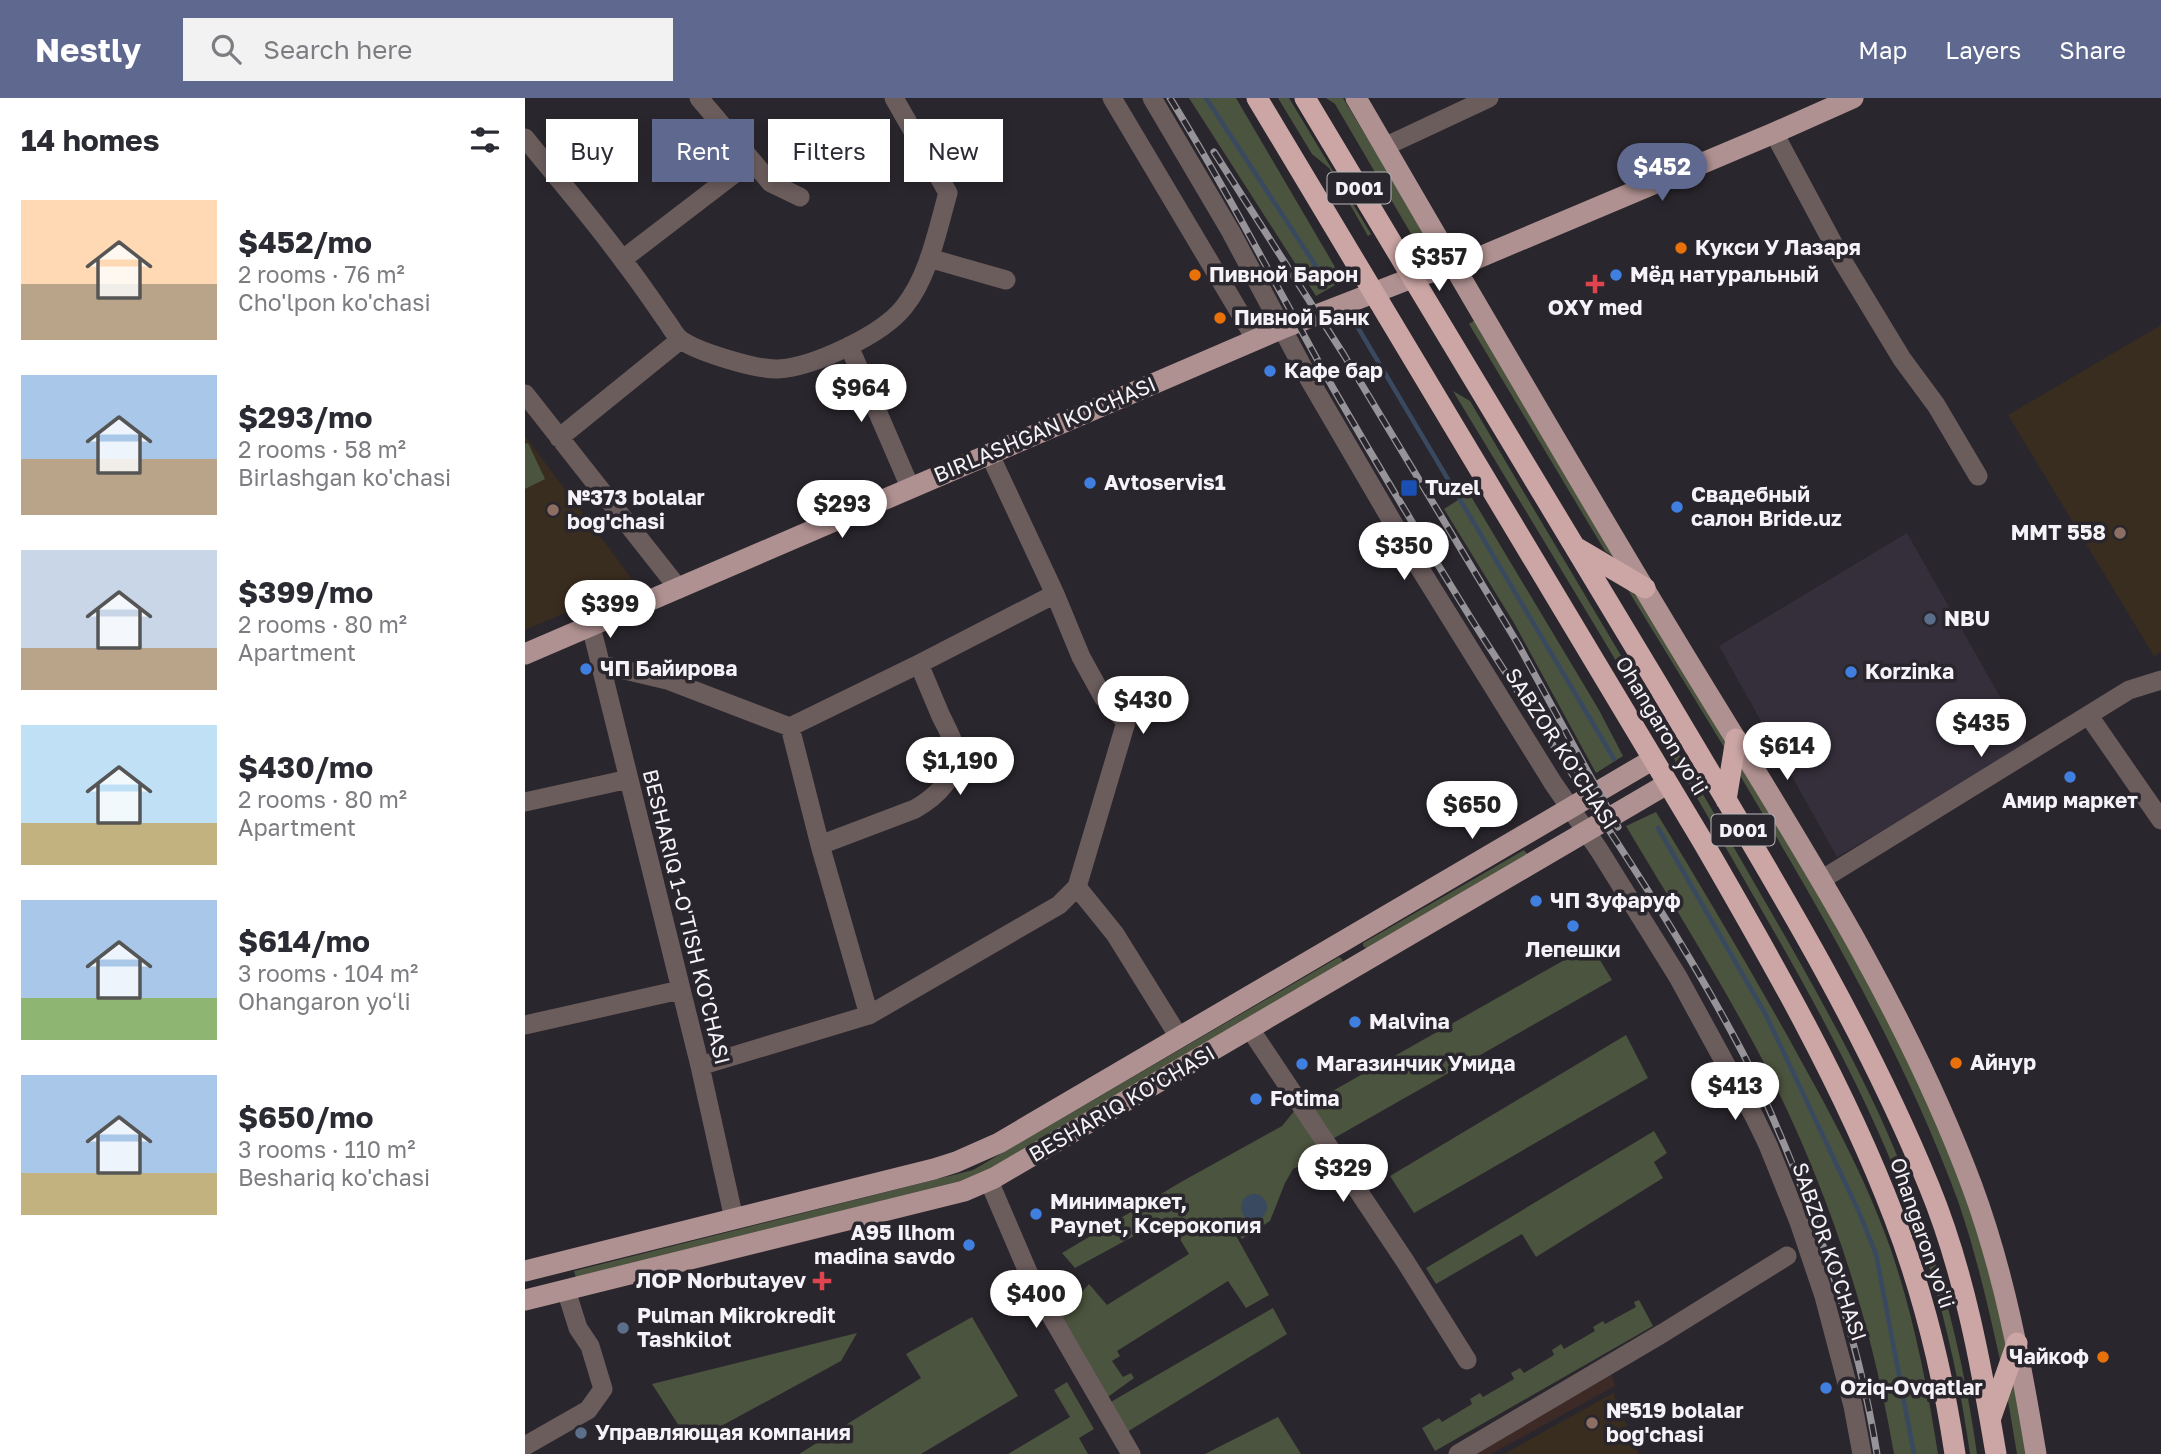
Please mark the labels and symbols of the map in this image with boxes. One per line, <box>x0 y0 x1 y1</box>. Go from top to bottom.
pin: $452 <box>1621 144 1703 203</box>
road number: D001 <box>1327 172 1391 204</box>
pin: $357 <box>1398 234 1480 293</box>
place label: Кукси У Лазаря <box>1695 234 1861 260</box>
marker: Кукси У Лазаря <box>1673 240 1689 256</box>
place label: Пивной Барон <box>1209 261 1358 287</box>
place label: Мёд натуральный <box>1630 261 1819 287</box>
marker: Пивной Барон <box>1187 267 1203 283</box>
marker: Мёд натуральный <box>1608 267 1624 283</box>
marker: OXY med <box>1587 276 1603 292</box>
place label: OXY med <box>1548 294 1642 320</box>
place label: Пивной Банк <box>1234 304 1370 330</box>
marker: Пивной Банк <box>1212 310 1228 326</box>
place label: Кафе бар <box>1284 357 1383 383</box>
marker: Кафе бар <box>1262 363 1278 379</box>
pin: $964 <box>820 364 902 424</box>
street label: BIRLASHGAN KO'CHASI <box>930 370 1160 488</box>
place label: Avtoservis1 <box>1104 469 1226 495</box>
place label: Tuzel <box>1425 474 1480 500</box>
marker: Avtoservis1 <box>1082 475 1098 491</box>
marker: Tuzel <box>1399 478 1419 498</box>
pin: $293 <box>801 480 883 540</box>
place label: Свадебный салон Bride.uz <box>1691 481 1842 531</box>
place label: №373 bolalar bog'chasi <box>567 484 705 534</box>
marker: Свадебный салон Bride.uz <box>1669 499 1685 515</box>
marker: №373 bolalar bog'chasi <box>545 502 561 518</box>
place label: MMT 558 <box>2011 519 2106 545</box>
pin: $350 <box>1363 522 1445 582</box>
marker: MMT 558 <box>2112 525 2128 541</box>
pin: $399 <box>569 580 651 640</box>
place label: NBU <box>1944 605 1990 631</box>
marker: NBU <box>1922 611 1938 627</box>
street label: Ohangaron yoʻli <box>1610 651 1714 800</box>
place label: ЧП Байирова <box>600 655 737 681</box>
place label: Korzinka <box>1865 658 1954 684</box>
marker: ЧП Байирова <box>578 661 594 677</box>
street label: SABZOR KO'CHASI <box>1500 663 1624 834</box>
marker: Korzinka <box>1843 664 1859 680</box>
pin: $430 <box>1102 676 1184 736</box>
pin: $435 <box>1940 700 2022 759</box>
pin: $614 <box>1746 722 1828 782</box>
pin: $1,190 <box>903 738 1017 797</box>
street label: BESHARIQ 1-O'TISH KO'CHASI <box>638 766 736 1067</box>
marker: Амир маркет <box>2062 769 2078 785</box>
pin: $650 <box>1431 782 1513 841</box>
place label: Амир маркет <box>2002 787 2138 813</box>
road number: D001 <box>1711 814 1775 846</box>
place label: ЧП Зуфаруф <box>1550 887 1681 913</box>
marker: ЧП Зуфаруф <box>1528 893 1544 909</box>
marker: Лепешки <box>1565 918 1581 934</box>
place label: Лепешки <box>1525 936 1621 962</box>
place label: Malvina <box>1369 1008 1450 1034</box>
marker: Malvina <box>1347 1014 1363 1030</box>
street label: BESHARIQ KO'CHASI <box>1024 1039 1219 1167</box>
place label: Айнур <box>1970 1049 2036 1075</box>
place label: Магазинчик Умида <box>1316 1050 1515 1076</box>
marker: Айнур <box>1948 1055 1964 1071</box>
marker: Магазинчик Умида <box>1294 1056 1310 1072</box>
pin: $413 <box>1694 1062 1776 1122</box>
place label: Fotima <box>1270 1085 1340 1111</box>
marker: Fotima <box>1248 1091 1264 1107</box>
pin: $329 <box>1302 1144 1384 1204</box>
street label: Ohangaron yoʻli <box>1885 1154 1961 1311</box>
street label: SABZOR KO'CHASI <box>1787 1159 1873 1344</box>
place label: Минимаркет, Paynet, Ксерокопия <box>1050 1188 1261 1238</box>
marker: Минимаркет, Paynet, Ксерокопия <box>1028 1206 1044 1222</box>
place label: A95 Ilhom madina savdo <box>814 1219 955 1269</box>
marker: A95 Ilhom madina savdo <box>961 1237 977 1253</box>
place label: ЛОР Norbutayev <box>636 1267 806 1293</box>
pin: $400 <box>995 1270 1077 1330</box>
marker: ЛОР Norbutayev <box>812 1271 832 1291</box>
place label: Pulman Mikrokredit Tashkilot <box>637 1302 836 1352</box>
marker: Pulman Mikrokredit Tashkilot <box>615 1320 631 1336</box>
place label: Чайкоф <box>2009 1343 2089 1369</box>
marker: Чайкоф <box>2095 1349 2111 1365</box>
place label: Oziq-Ovqatlar <box>1840 1374 1983 1400</box>
marker: Oziq-Ovqatlar <box>1818 1380 1834 1396</box>
place label: №519 bolalar bog'chasi <box>1606 1397 1744 1447</box>
marker: №519 bolalar bog'chasi <box>1584 1415 1600 1431</box>
place label: Управляющая компания <box>595 1419 851 1445</box>
marker: Управляющая компания <box>573 1425 589 1441</box>

